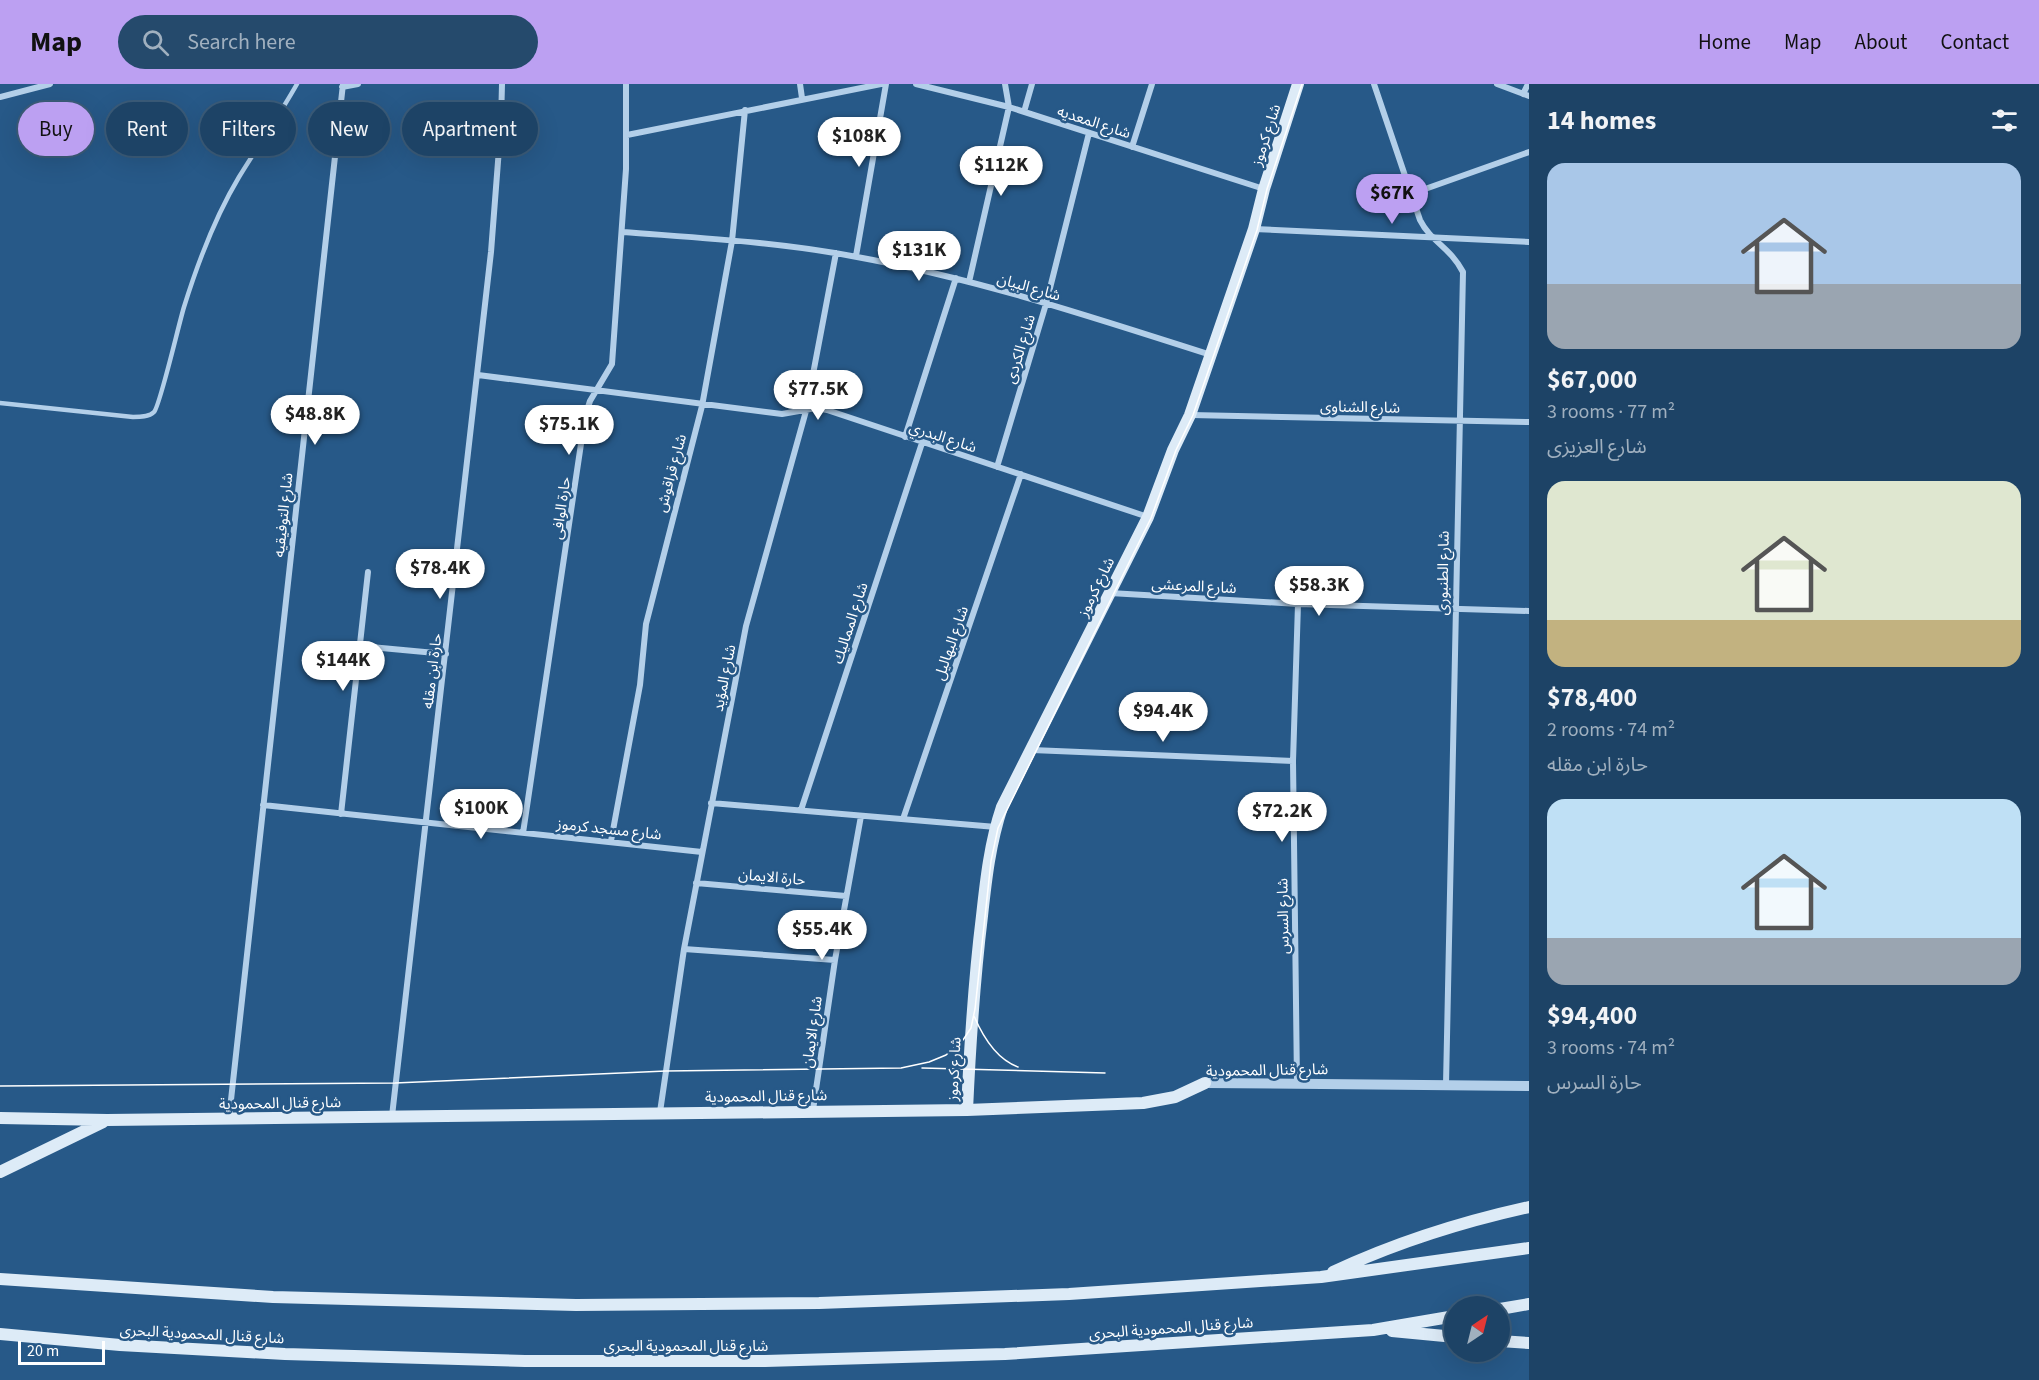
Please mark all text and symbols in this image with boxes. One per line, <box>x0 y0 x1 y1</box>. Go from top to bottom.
search box <box>118 15 538 69</box>
text: Map <box>30 22 82 62</box>
icon: search <box>139 26 172 59</box>
text: Search here <box>187 26 296 58</box>
text: Home <box>1698 27 1751 57</box>
text: Map <box>1784 27 1822 57</box>
text: About <box>1855 27 1907 57</box>
text: Contact <box>1940 27 2009 57</box>
street label: شارع المعديه <box>1054 101 1133 145</box>
street label: شارع كرموز <box>1246 101 1287 170</box>
chip: Buy <box>18 102 94 156</box>
chip: Rent <box>106 102 188 156</box>
chip: Filters <box>200 102 296 156</box>
chip: New <box>308 102 390 156</box>
chip: Apartment <box>402 102 538 156</box>
text: 14 homes <box>1547 102 1656 139</box>
icon: filters <box>1988 104 2021 137</box>
pin: $108K <box>817 117 901 168</box>
text: $108K <box>832 122 886 150</box>
pin: $112K <box>959 146 1043 197</box>
text: $112K <box>974 151 1028 179</box>
pin: $67K <box>1356 174 1428 225</box>
text: $67K <box>1370 179 1414 207</box>
icon: home <box>1730 202 1838 310</box>
pin: $131K <box>877 231 961 282</box>
text: $131K <box>892 236 946 264</box>
street label: شارع البيان <box>994 268 1063 308</box>
street label: شارع الكردى <box>1000 312 1042 387</box>
text: $67,000 <box>1547 361 1637 398</box>
pin: $77.5K <box>769 370 867 421</box>
text: $77.5K <box>788 375 848 403</box>
pin: $48.8K <box>266 395 364 446</box>
street label: شارع الشناوى <box>1320 396 1400 420</box>
text: 3 rooms · 77 m² <box>1547 398 1675 426</box>
text: $48.8K <box>285 400 345 428</box>
pin: $75.1K <box>520 405 618 456</box>
text: $75.1K <box>539 410 599 438</box>
street label: شارع البدري <box>906 417 979 459</box>
street label: شارع قراقوش <box>651 432 693 515</box>
text: شارع العزيزى <box>1547 433 1647 461</box>
street label: شارع التوفيقيه <box>269 471 299 559</box>
street label: حارة الوافى <box>547 475 576 541</box>
icon: home <box>1730 520 1838 628</box>
street label: شارع الطنبورى <box>1432 530 1456 616</box>
pin: $78.4K <box>391 549 489 600</box>
text: $78.4K <box>410 554 470 582</box>
street label: شارع كرموز <box>1072 554 1121 622</box>
pin: $58.3K <box>1270 566 1368 617</box>
text: $58.3K <box>1289 571 1349 599</box>
street label: شارع المرعشى <box>1151 574 1237 600</box>
street label: شارع المماليك <box>827 579 875 667</box>
street label: شارع البهاليل <box>929 603 975 683</box>
street label: حارة ابن مقله <box>417 632 448 710</box>
pin: $144K <box>301 641 385 692</box>
street label: شارع المؤيد <box>708 643 742 714</box>
text: $144K <box>316 646 370 674</box>
text: $78,400 <box>1547 679 1637 716</box>
pin: $94.4K <box>1114 692 1212 743</box>
text: $94.4K <box>1133 697 1193 725</box>
text: 2 rooms · 74 m² <box>1547 716 1675 744</box>
text: حارة ابن مقله <box>1547 751 1648 779</box>
pin: $100K <box>439 789 523 840</box>
pin: $72.2K <box>1233 792 1331 843</box>
text: $100K <box>454 794 508 822</box>
text: $72.2K <box>1252 797 1312 825</box>
street label: شارع مسجد كرموز <box>554 813 663 846</box>
icon: home <box>1730 838 1838 946</box>
street label: حارة الايمان <box>738 864 807 891</box>
street label: شارع السرس <box>1272 878 1296 954</box>
pin: $55.4K <box>773 910 871 961</box>
text: $55.4K <box>792 915 852 943</box>
street label: شارع الايمان <box>797 995 829 1069</box>
text: $94,400 <box>1547 997 1637 1034</box>
text: 3 rooms · 74 m² <box>1547 1034 1675 1062</box>
street label: شارع كرموز <box>942 1036 968 1103</box>
street label: شارع قنال المحمودية <box>1206 1059 1329 1083</box>
text: حارة السرس <box>1547 1069 1642 1097</box>
street label: شارع قنال المحمودية <box>705 1085 828 1109</box>
street label: شارع قنال المحمودية <box>219 1092 342 1116</box>
north arrow <box>1444 1296 1510 1362</box>
map controls <box>1444 1296 1510 1362</box>
street label: شارع قنال المحمودية البحرى <box>1088 1312 1254 1346</box>
street label: شارع قنال المحمودية البحرى <box>119 1320 285 1350</box>
street label: شارع قنال المحمودية البحرى <box>604 1336 769 1358</box>
scale bar <box>18 1338 105 1366</box>
text: 20 m <box>27 1340 59 1362</box>

